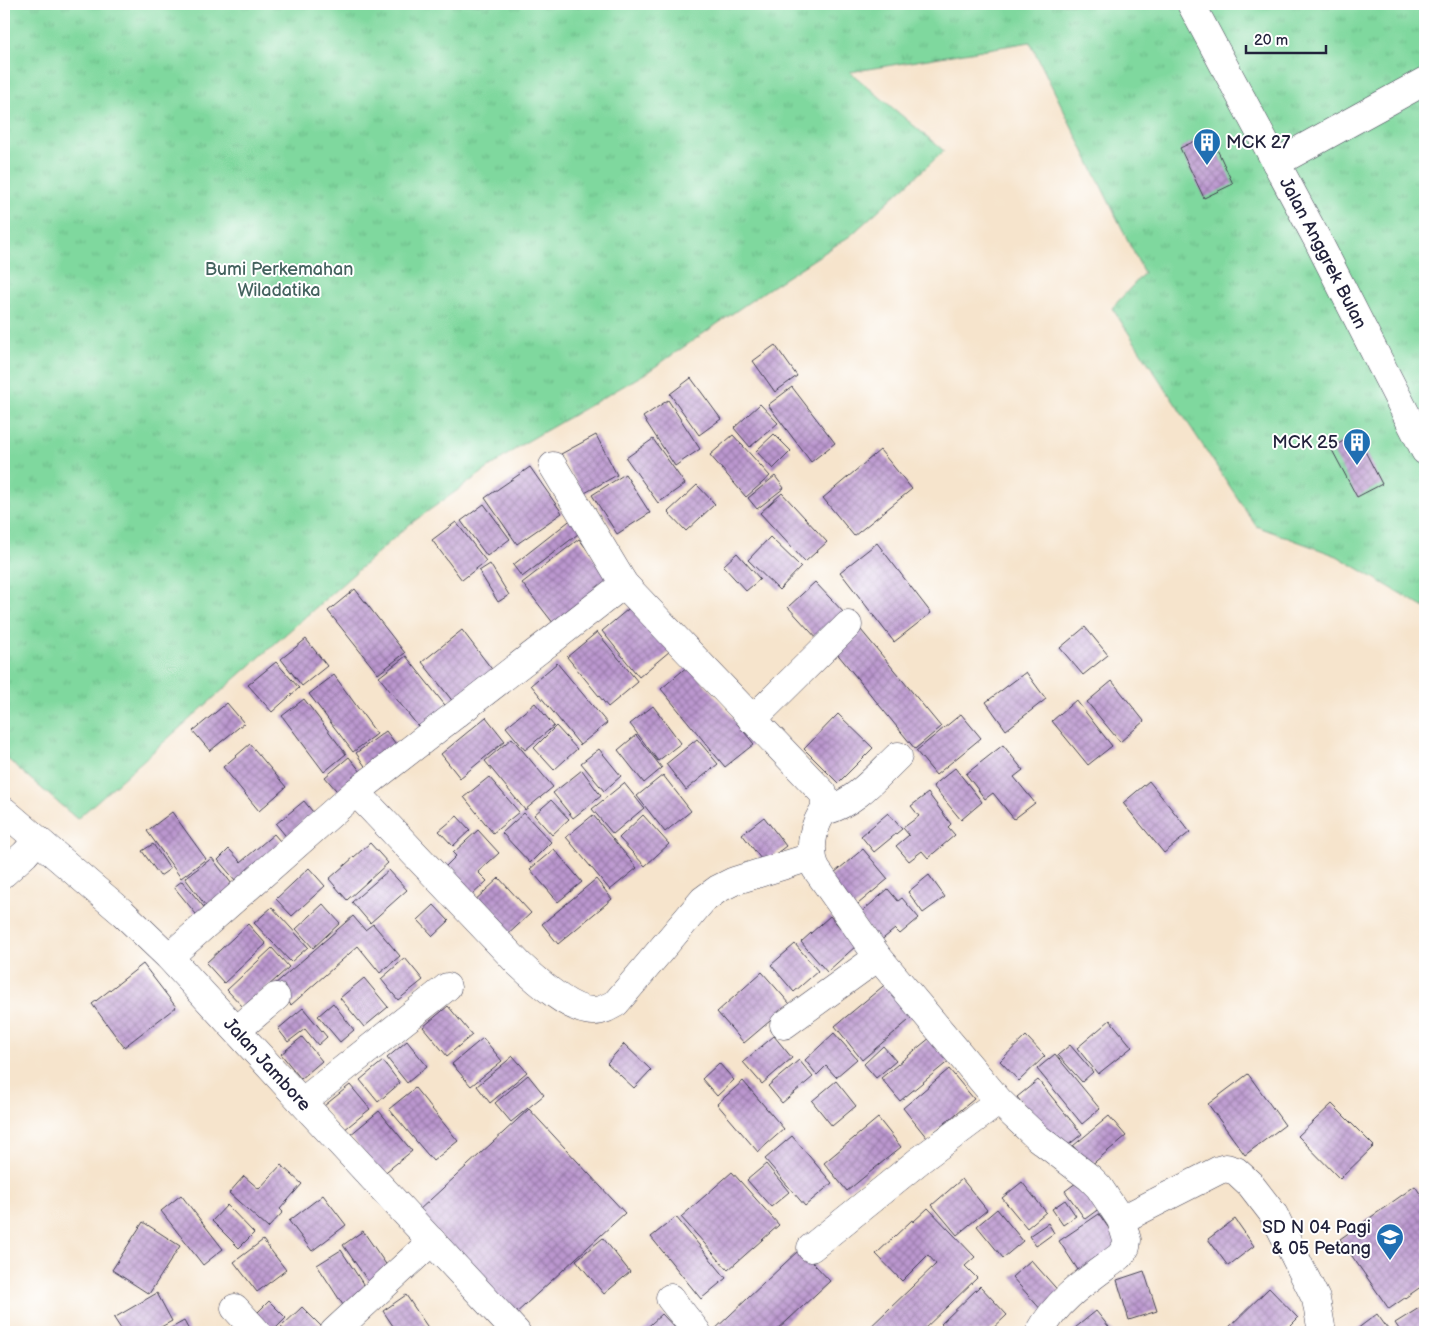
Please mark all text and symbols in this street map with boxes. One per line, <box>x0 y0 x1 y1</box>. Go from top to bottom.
scale bar <box>1246 22 1326 54</box>
text: 20 m <box>1254 31 1288 50</box>
building icon: MCK 27 <box>1192 127 1222 166</box>
place label: MCK 27 <box>1226 132 1290 153</box>
street label: Jalan Anggrek Bulan <box>1275 174 1371 332</box>
park label: Bumi Perkemahan Wiladatika <box>205 259 353 301</box>
building icon: MCK 25 <box>1342 427 1372 466</box>
place label: MCK 25 <box>1272 432 1338 453</box>
street label: Jalan Jambore <box>219 1014 315 1116</box>
place label: SD N 04 Pagi & 05 Petang <box>1262 1217 1371 1259</box>
school or university icon: SD N 04 Pagi & 05 Petang <box>1375 1222 1405 1261</box>

